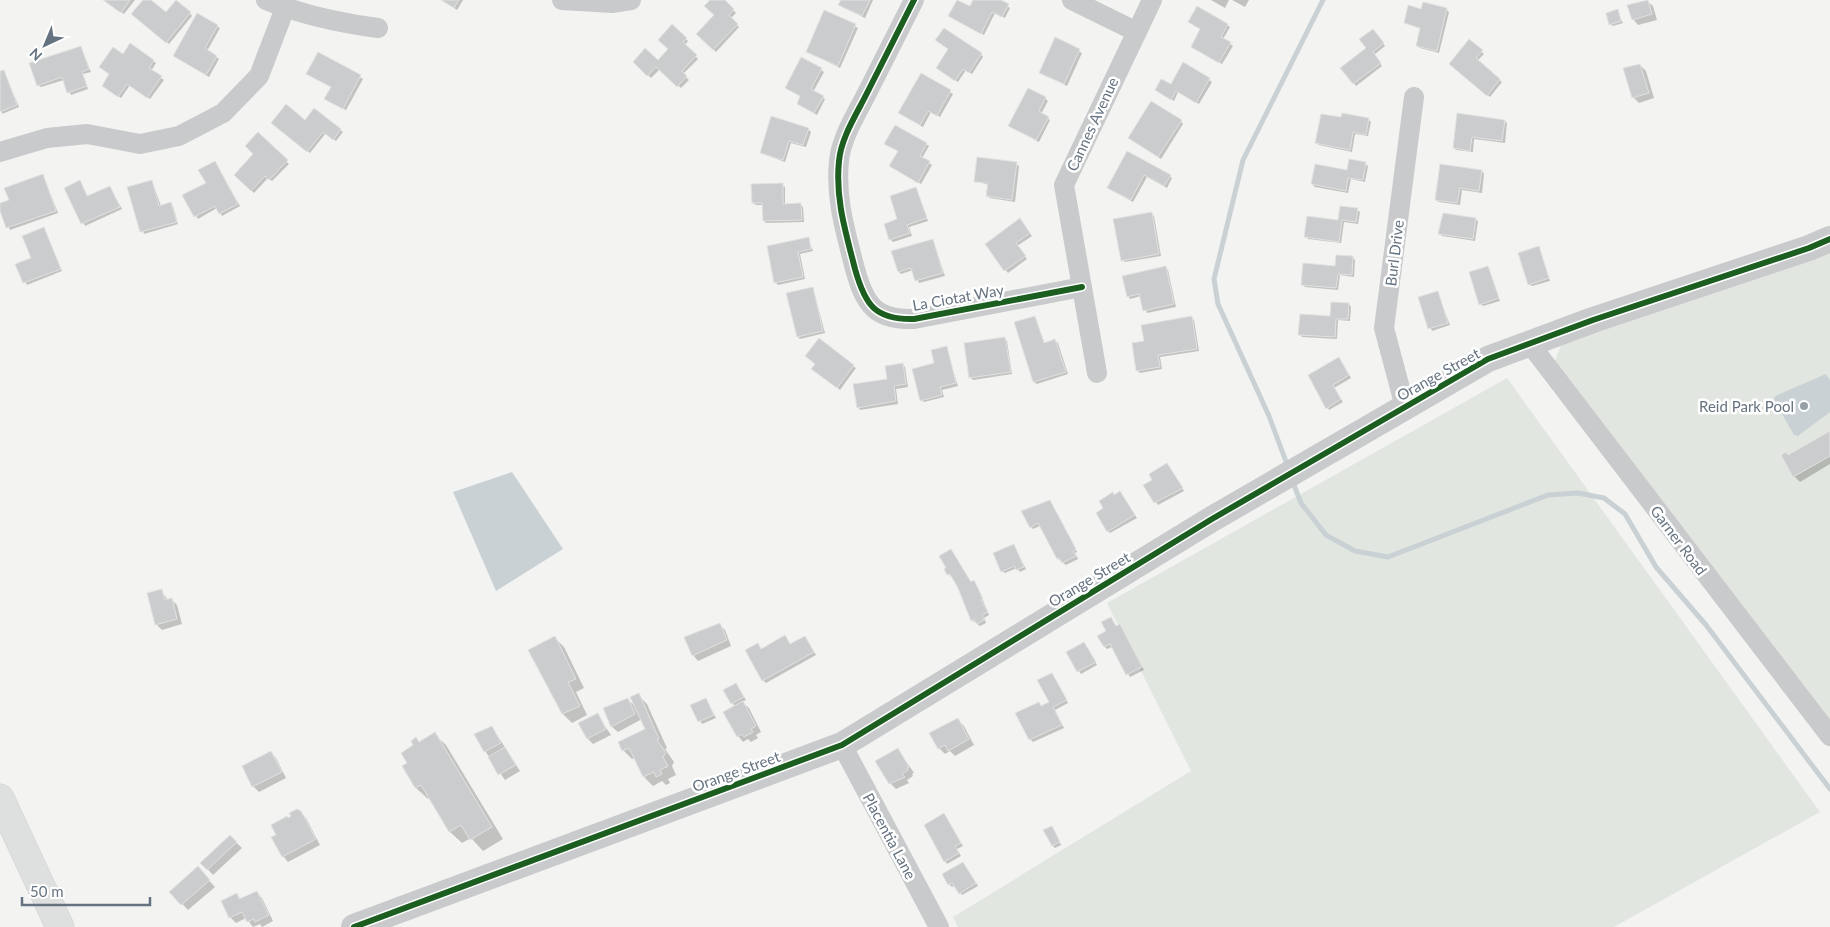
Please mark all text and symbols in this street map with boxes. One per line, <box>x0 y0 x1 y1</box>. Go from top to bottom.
north arrow <box>20 20 70 70</box>
text: N <box>26 45 45 65</box>
street label: Cannes Avenue <box>1062 74 1122 174</box>
street label: Burl Drive <box>1381 219 1407 287</box>
street label: La Ciotat Way <box>911 280 1005 314</box>
street label: Orange Street <box>1393 344 1483 404</box>
place label: Reid Park Pool <box>1699 397 1794 415</box>
marker: Reid Park Pool <box>1798 400 1810 412</box>
street label: Garner Road <box>1647 502 1711 578</box>
street label: Orange Street <box>1045 547 1134 610</box>
street label: Orange Street <box>690 747 783 795</box>
street label: Placentia Lane <box>860 790 920 882</box>
scale bar <box>22 874 150 906</box>
text: 50 m <box>30 882 64 900</box>

